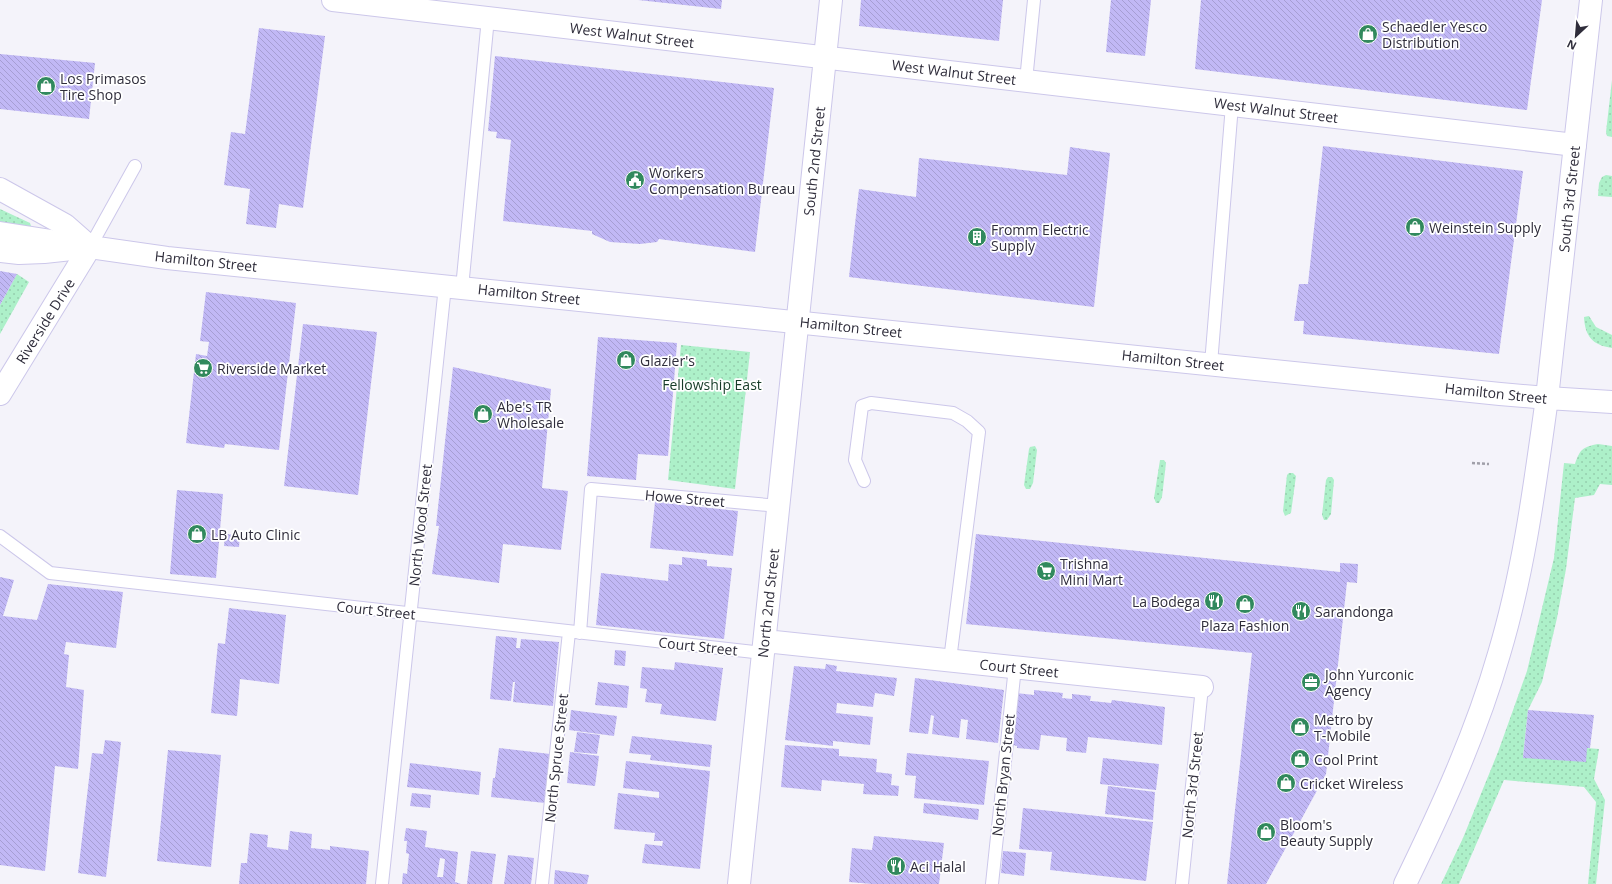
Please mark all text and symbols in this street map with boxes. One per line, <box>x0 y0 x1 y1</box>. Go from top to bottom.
north arrow <box>1556 16 1596 56</box>
place label: Schaedler Yesco Distribution <box>1382 17 1487 52</box>
street label: West Walnut Street <box>569 18 695 52</box>
shop icon: Schaedler Yesco Distribution <box>1357 23 1379 45</box>
text: N <box>1564 37 1579 54</box>
street label: West Walnut Street <box>891 55 1017 89</box>
place label: Los Primasos Tire Shop <box>60 69 147 104</box>
shop icon: Los Primasos Tire Shop <box>35 75 57 97</box>
street label: West Walnut Street <box>1213 93 1339 127</box>
street label: South 2nd Street <box>799 105 829 217</box>
street label: South 3rd Street <box>1554 145 1584 253</box>
place label: Workers Compensation Bureau <box>649 163 795 198</box>
public building icon: Workers Compensation Bureau <box>624 169 646 191</box>
shop icon: Weinstein Supply <box>1404 216 1426 238</box>
place label: Weinstein Supply <box>1429 218 1542 237</box>
place label: Fromm Electric Supply <box>991 220 1089 255</box>
building icon: Fromm Electric Supply <box>966 226 988 248</box>
street label: Hamilton Street <box>154 246 258 276</box>
street label: Riverside Drive <box>11 275 79 367</box>
street label: Hamilton Street <box>477 279 581 309</box>
street label: Hamilton Street <box>799 312 903 342</box>
street label: Hamilton Street <box>1121 345 1225 375</box>
shop icon: Glazier's <box>615 349 637 371</box>
place label: Glazier's <box>640 351 695 370</box>
supermarket icon: Riverside Market <box>192 357 214 379</box>
place label: Riverside Market <box>217 359 326 378</box>
park label: Fellowship East <box>662 375 762 394</box>
street label: Hamilton Street <box>1444 378 1548 408</box>
place label: Abe's TR Wholesale <box>497 397 564 432</box>
shop icon: Abe's TR Wholesale <box>472 403 494 425</box>
street label: North Wood Street <box>404 463 436 587</box>
street label: Howe Street <box>644 485 726 511</box>
shop icon: LB Auto Clinic <box>186 523 208 545</box>
place label: LB Auto Clinic <box>211 525 300 544</box>
street label: North 2nd Street <box>753 547 783 659</box>
place label: Trishna Mini Mart <box>1060 554 1123 589</box>
supermarket icon: Trishna Mini Mart <box>1035 560 1057 582</box>
restaurant icon: La Bodega <box>1203 590 1225 612</box>
place label: La Bodega <box>1132 592 1200 611</box>
shop icon: Plaza Fashion <box>1234 593 1256 615</box>
street label: Court Street <box>336 596 416 624</box>
restaurant icon: Sarandonga <box>1290 600 1312 622</box>
place label: Sarandonga <box>1315 602 1394 621</box>
place label: Plaza Fashion <box>1201 616 1289 635</box>
street label: Court Street <box>658 632 738 660</box>
street label: Court Street <box>979 654 1059 682</box>
place label: John Yurconic Agency <box>1323 665 1414 700</box>
office icon: John Yurconic Agency <box>1300 671 1322 693</box>
street label: North Spruce Street <box>540 692 572 824</box>
place label: Metro by T-Mobile <box>1314 710 1374 745</box>
street label: North Bryan Street <box>987 713 1019 837</box>
shop icon: Metro by T-Mobile <box>1289 716 1311 738</box>
street label: North 3rd Street <box>1177 731 1207 839</box>
shop icon: Cool Print <box>1289 748 1311 770</box>
place label: Cool Print <box>1314 750 1378 769</box>
shop icon: Cricket Wireless <box>1275 772 1297 794</box>
place label: Cricket Wireless <box>1300 774 1404 793</box>
place label: Bloom's Beauty Supply <box>1280 815 1374 850</box>
shop icon: Bloom's Beauty Supply <box>1255 821 1277 843</box>
restaurant icon: Aci Halal <box>885 855 907 877</box>
place label: Aci Halal <box>910 857 966 876</box>

